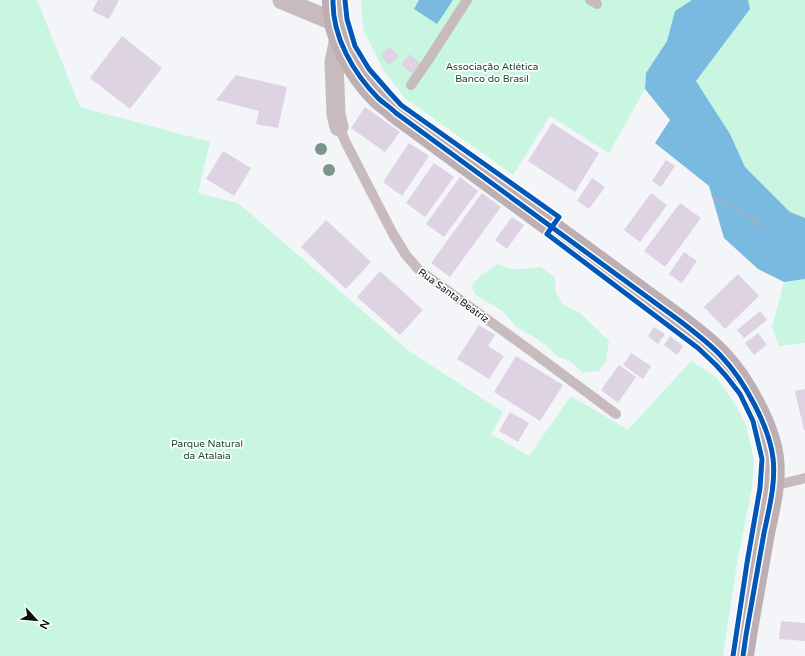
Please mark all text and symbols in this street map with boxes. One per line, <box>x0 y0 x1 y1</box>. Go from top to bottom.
park label: Associação Atlética Banco do Brasil <box>446 61 538 85</box>
street label: Rua Santa Beatriz <box>416 266 491 325</box>
park label: Parque Natural da Atalaia <box>171 438 243 462</box>
north arrow <box>16 600 56 640</box>
text: N <box>37 617 52 631</box>

